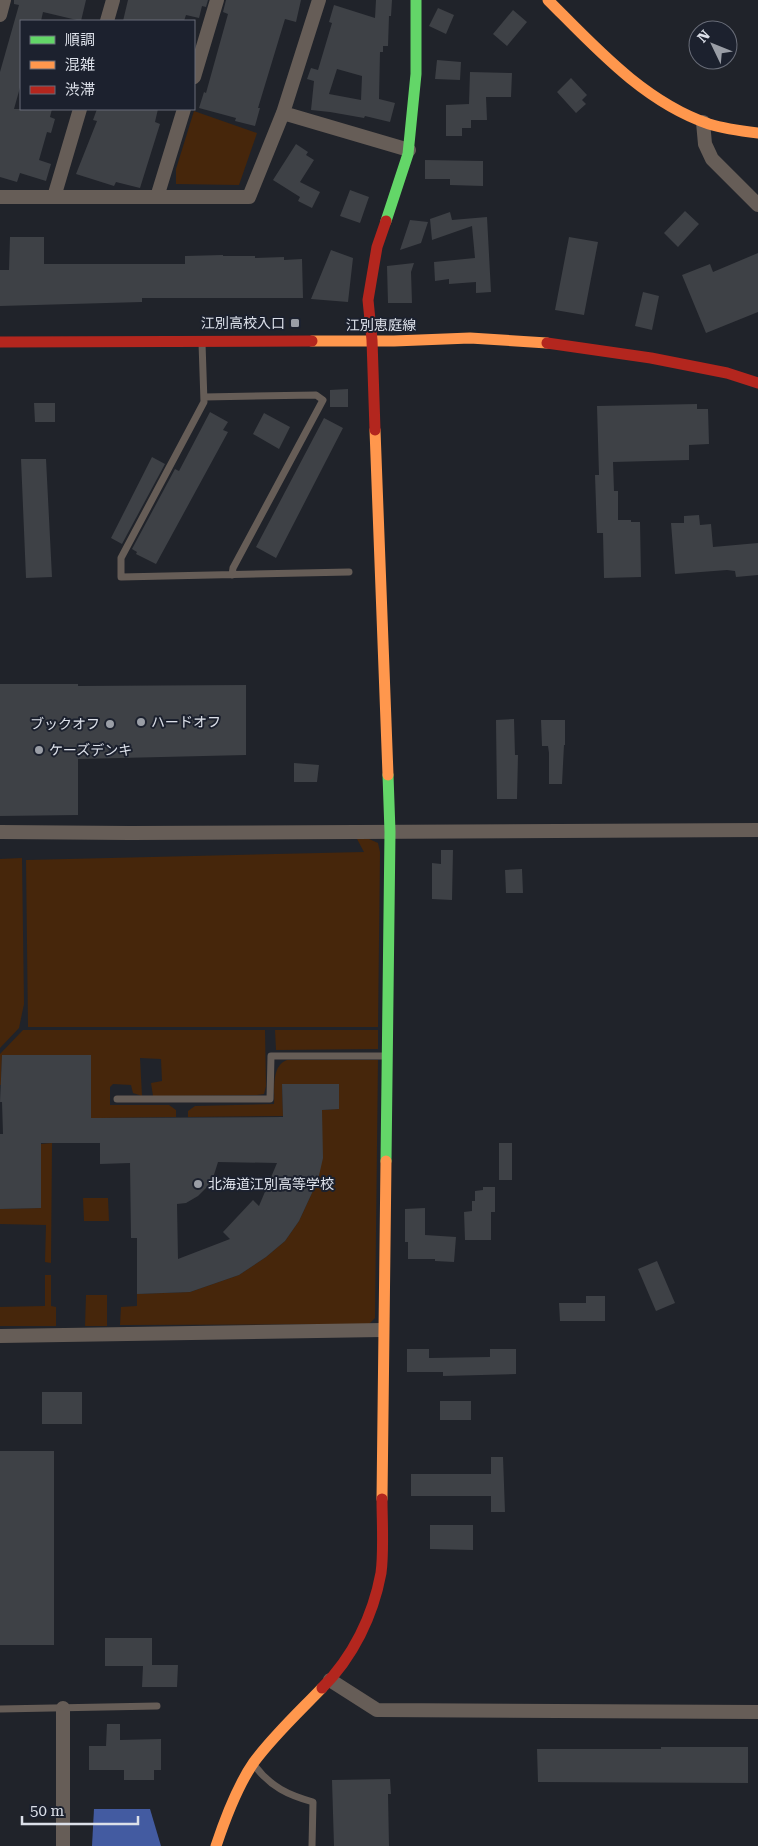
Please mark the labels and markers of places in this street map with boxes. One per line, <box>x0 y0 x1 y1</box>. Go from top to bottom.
place label: 江別高校入口 <box>201 315 285 331</box>
marker: 江別高校入口 <box>289 317 301 329</box>
place label: ハードオフ <box>151 714 221 730</box>
place label: ブックオフ <box>30 716 100 732</box>
marker: ハードオフ <box>135 716 147 728</box>
marker: ブックオフ <box>104 718 116 730</box>
place label: ケーズデンキ <box>49 742 132 758</box>
marker: ケーズデンキ <box>33 744 45 756</box>
place label: 北海道江別高等学校 <box>208 1176 334 1192</box>
marker: 北海道江別高等学校 <box>192 1178 204 1190</box>

